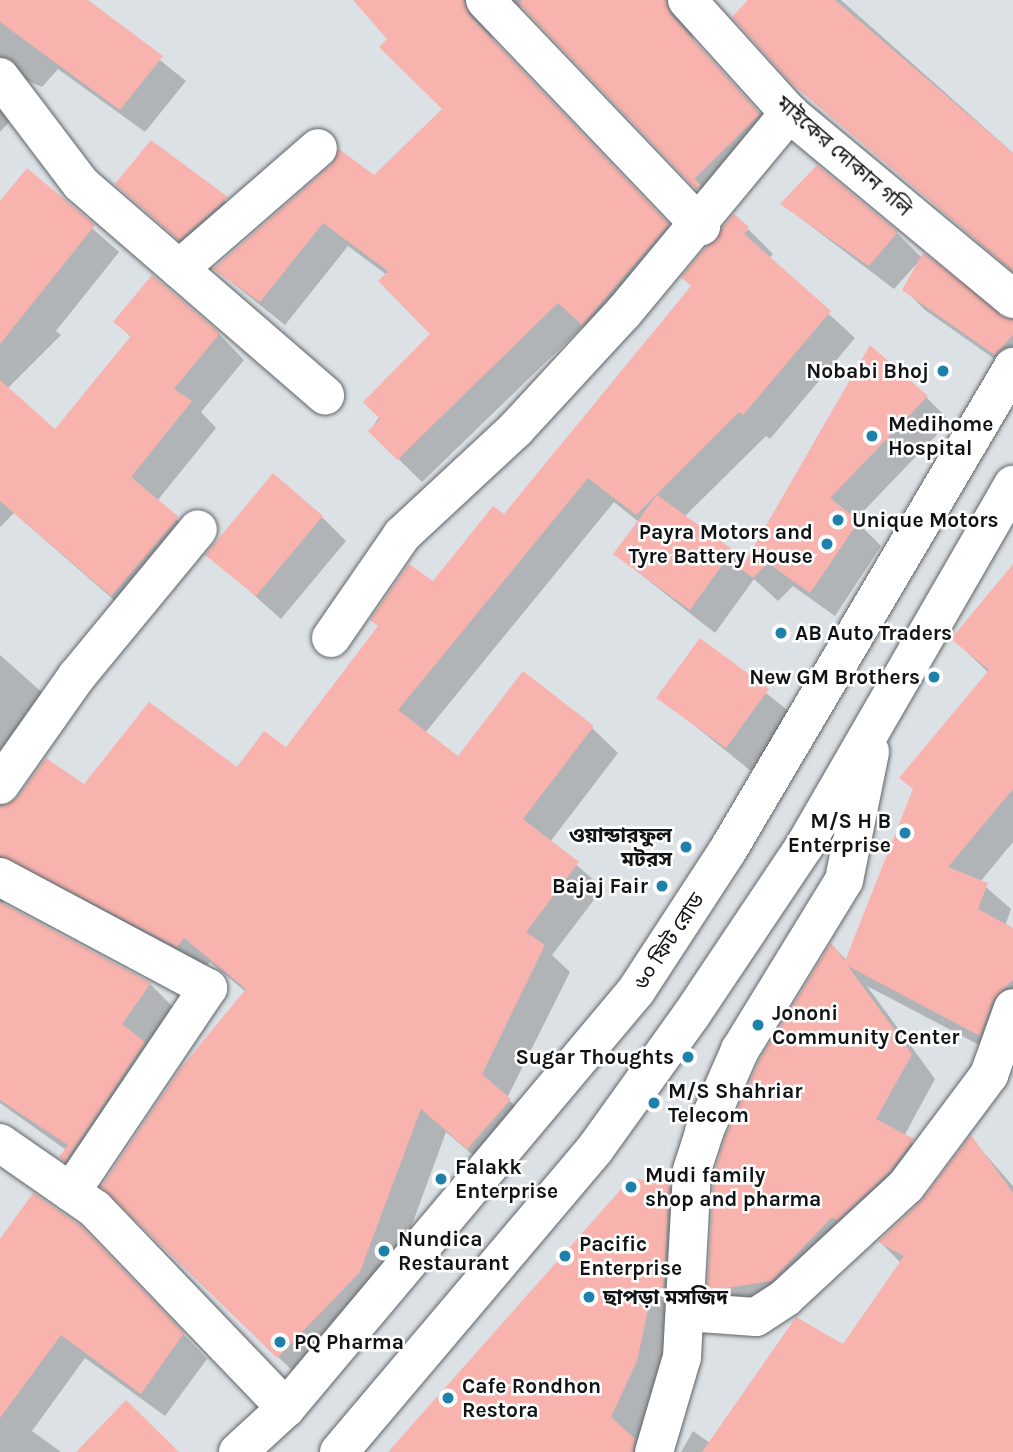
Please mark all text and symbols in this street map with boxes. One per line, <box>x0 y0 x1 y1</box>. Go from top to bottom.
street label: মাইকের দোকান গলি <box>771 90 917 222</box>
place label: Nobabi Bhoj <box>806 358 929 384</box>
marker: Nobabi Bhoj <box>935 363 951 379</box>
place label: Medihome Hospital <box>888 411 993 461</box>
marker: Medihome Hospital <box>862 426 882 446</box>
place label: Unique Motors <box>852 507 999 533</box>
marker: Unique Motors <box>830 512 846 528</box>
place label: Payra Motors and Tyre Battery House <box>628 519 813 569</box>
marker: Payra Motors and Tyre Battery House <box>819 536 835 552</box>
place label: AB Auto Traders <box>795 620 952 646</box>
marker: AB Auto Traders <box>773 625 789 641</box>
place label: New GM Brothers <box>749 664 920 690</box>
marker: New GM Brothers <box>926 669 942 685</box>
place label: M/S H B Enterprise <box>788 808 891 858</box>
place label: ওয়ান্ডারফুল মটরস <box>569 822 672 872</box>
marker: M/S H B Enterprise <box>897 825 913 841</box>
marker: ওয়ান্ডারফুল মটরস <box>678 839 694 855</box>
place label: Bajaj Fair <box>552 873 648 899</box>
marker: Bajaj Fair <box>654 878 670 894</box>
street label: ৬০ ফিট রোড <box>628 888 710 994</box>
place label: Jononi Community Center <box>772 1000 960 1050</box>
marker: Jononi Community Center <box>750 1017 766 1033</box>
place label: Sugar Thoughts <box>515 1044 674 1070</box>
marker: Sugar Thoughts <box>680 1049 696 1065</box>
place label: M/S Shahriar Telecom <box>668 1078 802 1128</box>
marker: M/S Shahriar Telecom <box>646 1095 662 1111</box>
place label: Falakk Enterprise <box>455 1154 558 1204</box>
place label: Mudi family shop and pharma <box>645 1162 821 1212</box>
marker: Falakk Enterprise <box>433 1171 449 1187</box>
marker: Mudi family shop and pharma <box>623 1179 639 1195</box>
place label: Nundica Restaurant <box>398 1226 509 1276</box>
place label: Pacific Enterprise <box>579 1231 682 1281</box>
marker: Nundica Restaurant <box>376 1243 392 1259</box>
marker: Pacific Enterprise <box>557 1248 573 1264</box>
place label: ছাপড়া মসজিদ <box>603 1284 728 1310</box>
marker: ছাপড়া মসজিদ <box>581 1289 597 1305</box>
place label: PQ Pharma <box>294 1329 404 1355</box>
marker: PQ Pharma <box>272 1334 288 1350</box>
place label: Cafe Rondhon Restora <box>462 1373 601 1423</box>
marker: Cafe Rondhon Restora <box>440 1390 456 1406</box>

